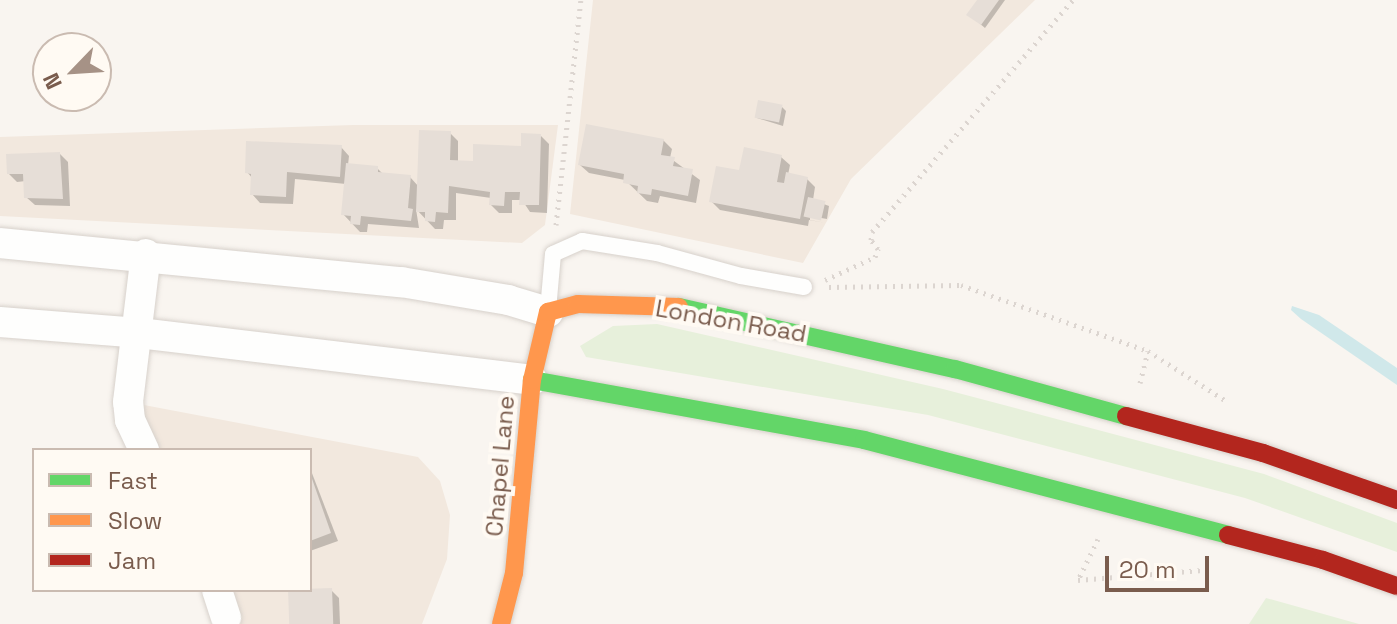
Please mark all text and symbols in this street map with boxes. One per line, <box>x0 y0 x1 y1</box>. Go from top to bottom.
north arrow <box>32 32 112 112</box>
text: N <box>36 69 68 94</box>
street label: London Road <box>653 294 809 348</box>
street label: Chapel Lane <box>479 394 521 538</box>
legend <box>32 448 312 592</box>
text: Fast <box>108 465 158 496</box>
text: Slow <box>108 505 162 536</box>
scale bar <box>1109 540 1213 590</box>
text: Jam <box>108 545 156 576</box>
text: 20 m <box>1119 554 1176 585</box>

